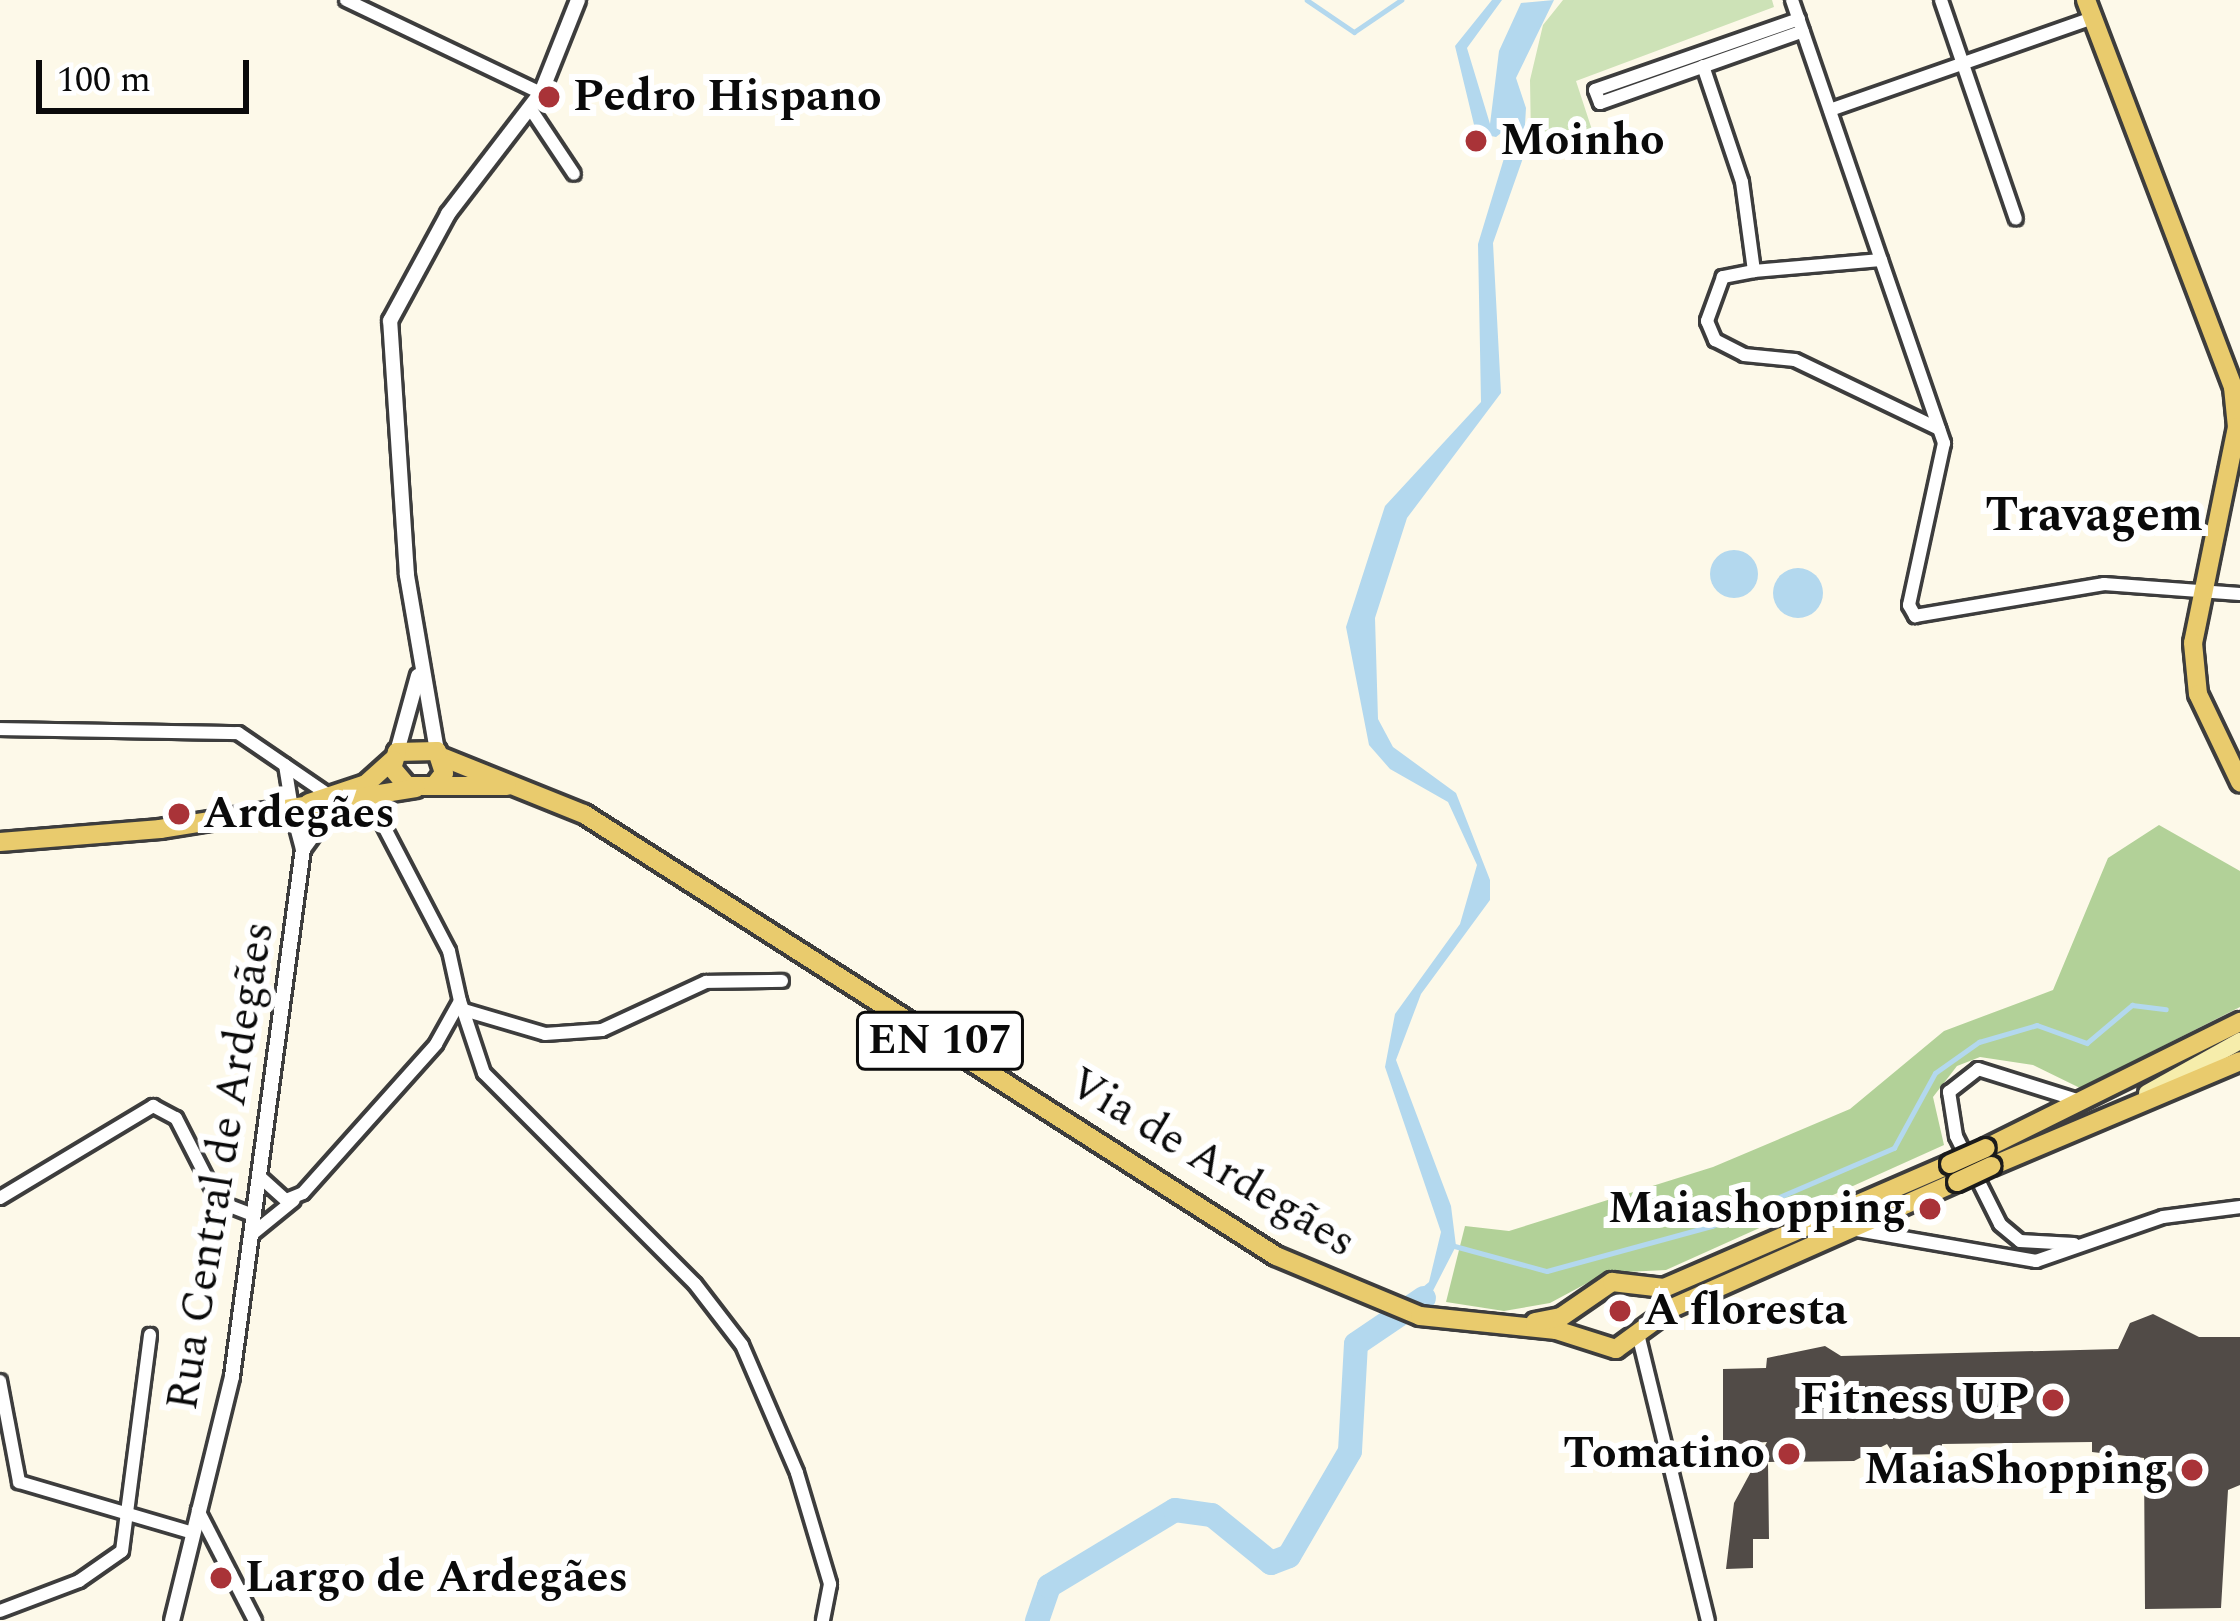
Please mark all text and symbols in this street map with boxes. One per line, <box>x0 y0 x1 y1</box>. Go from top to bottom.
scale bar <box>42 36 255 110</box>
text: 100 m <box>57 53 151 108</box>
place label: Pedro Hispano <box>573 70 882 124</box>
marker: Pedro Hispano <box>536 84 562 110</box>
place label: Moinho <box>1500 114 1665 168</box>
marker: Moinho <box>1463 128 1489 154</box>
district label: Travagem <box>1985 487 2203 545</box>
place label: Ardegães <box>203 787 395 841</box>
marker: Ardegães <box>166 801 192 827</box>
street label: Rua Central de Ardegães <box>156 918 286 1414</box>
road number: EN 107 <box>853 1005 1027 1077</box>
street label: Via de Ardegães <box>1059 1056 1365 1270</box>
place label: Maiashopping <box>1608 1182 1906 1236</box>
marker: Maiashopping <box>1917 1196 1943 1222</box>
place label: A floresta <box>1644 1284 1847 1338</box>
marker: A floresta <box>1607 1298 1633 1324</box>
place label: Fitness UP <box>1800 1373 2029 1427</box>
marker: Fitness UP <box>2040 1387 2066 1413</box>
place label: Tomatino <box>1563 1427 1765 1481</box>
marker: Tomatino <box>1776 1441 1802 1467</box>
place label: MaiaShopping <box>1864 1443 2168 1497</box>
marker: MaiaShopping <box>2179 1457 2205 1483</box>
place label: Largo de Ardegães <box>245 1551 628 1605</box>
marker: Largo de Ardegães <box>208 1565 234 1591</box>

